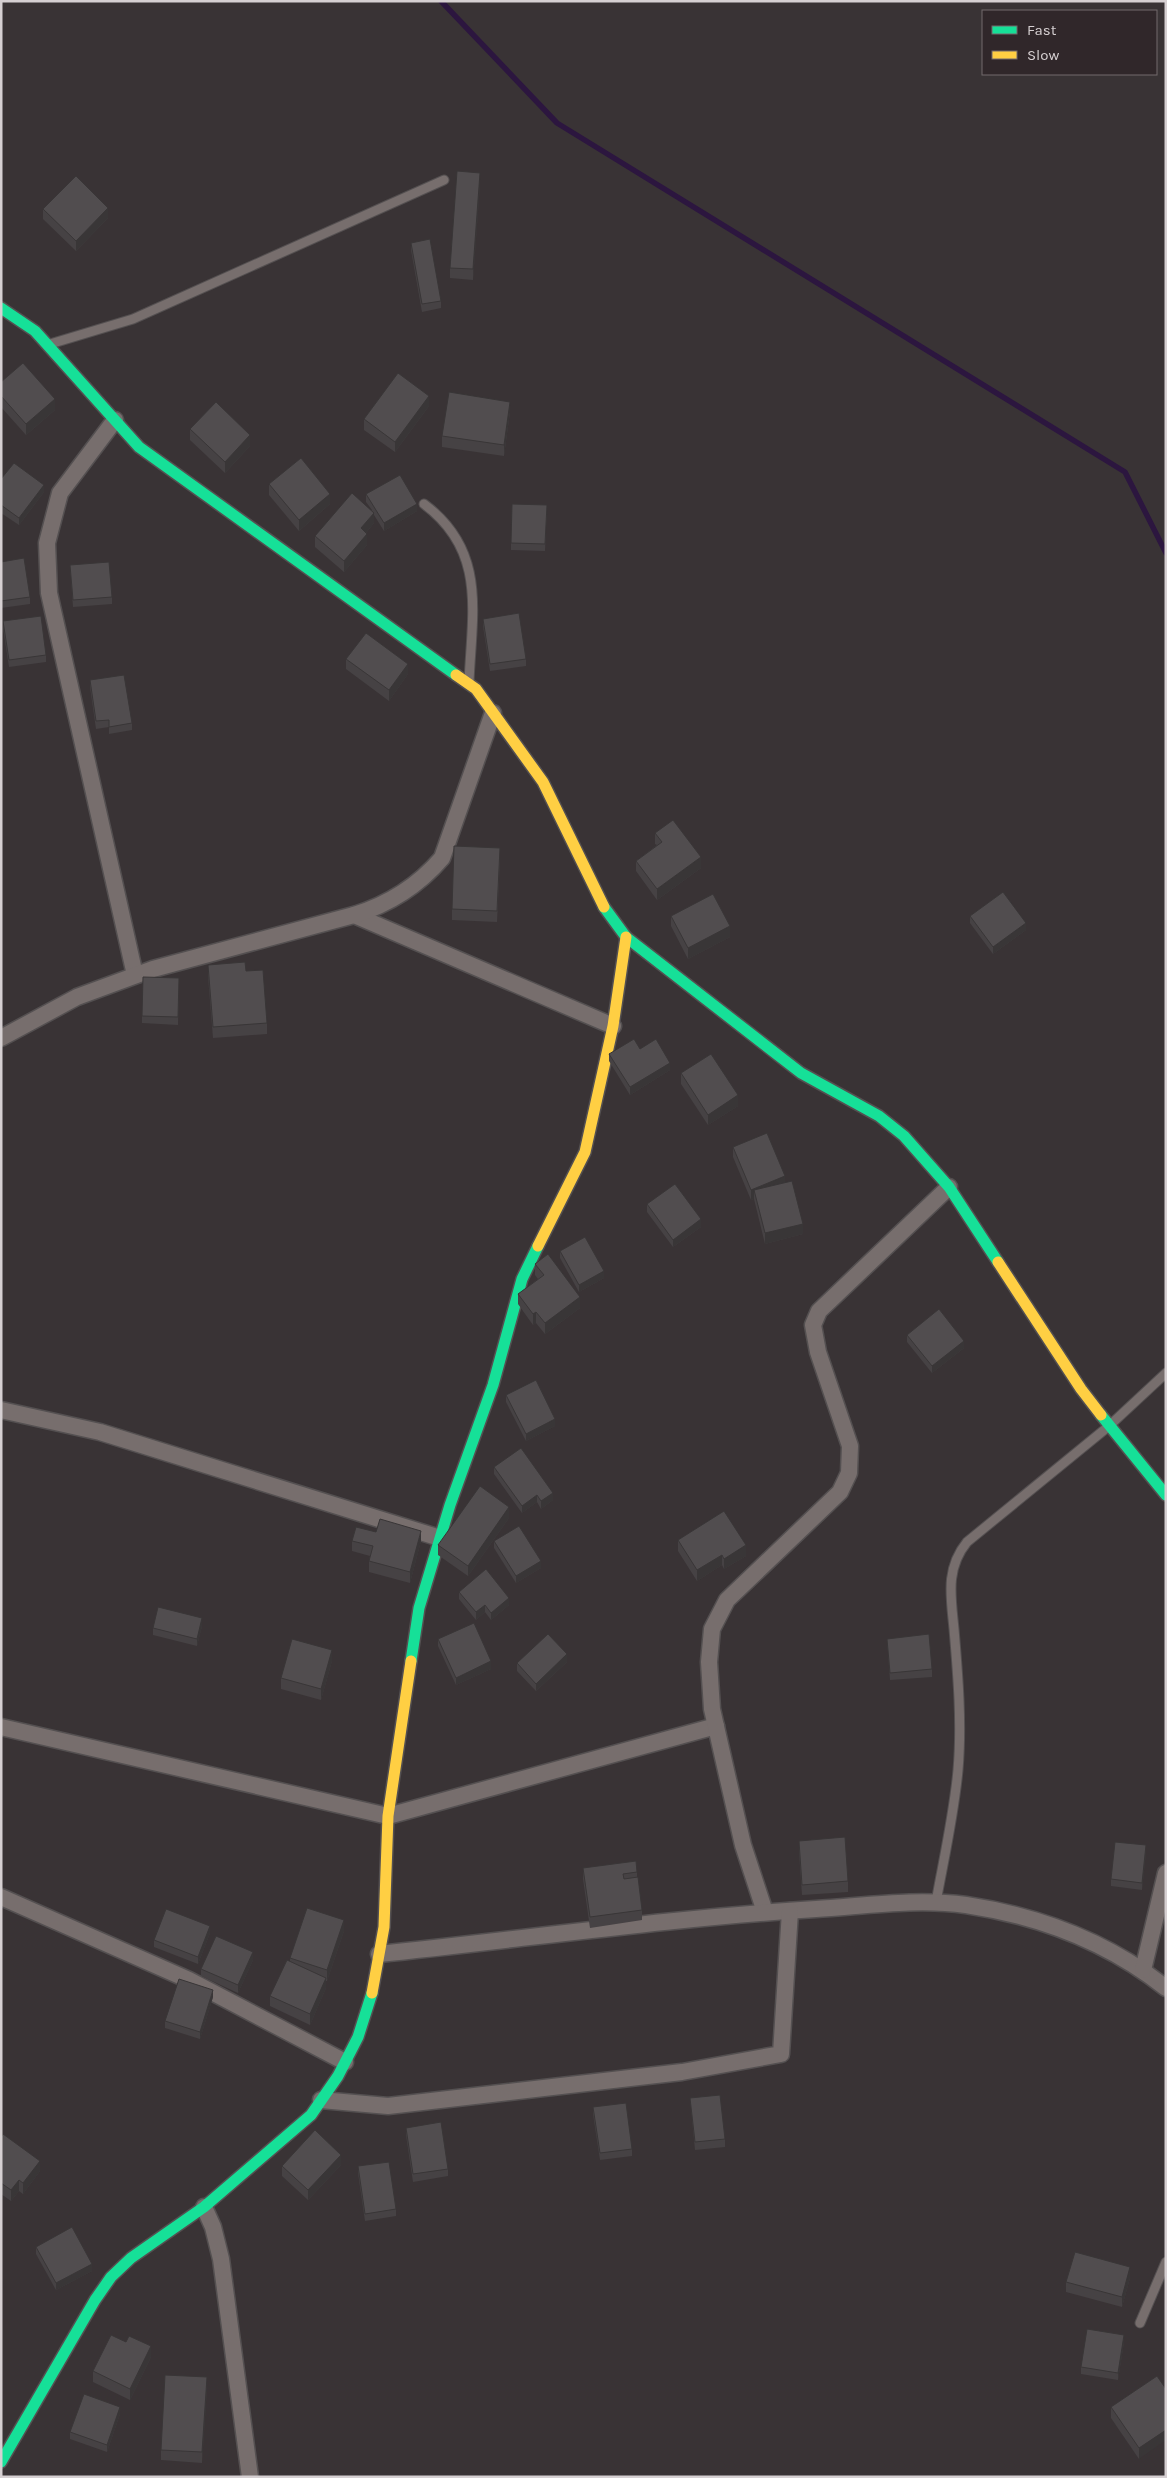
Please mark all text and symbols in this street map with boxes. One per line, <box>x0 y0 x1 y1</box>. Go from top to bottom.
legend <box>982 10 1157 75</box>
text: Fast <box>1027 21 1057 39</box>
text: Slow <box>1027 46 1059 64</box>

